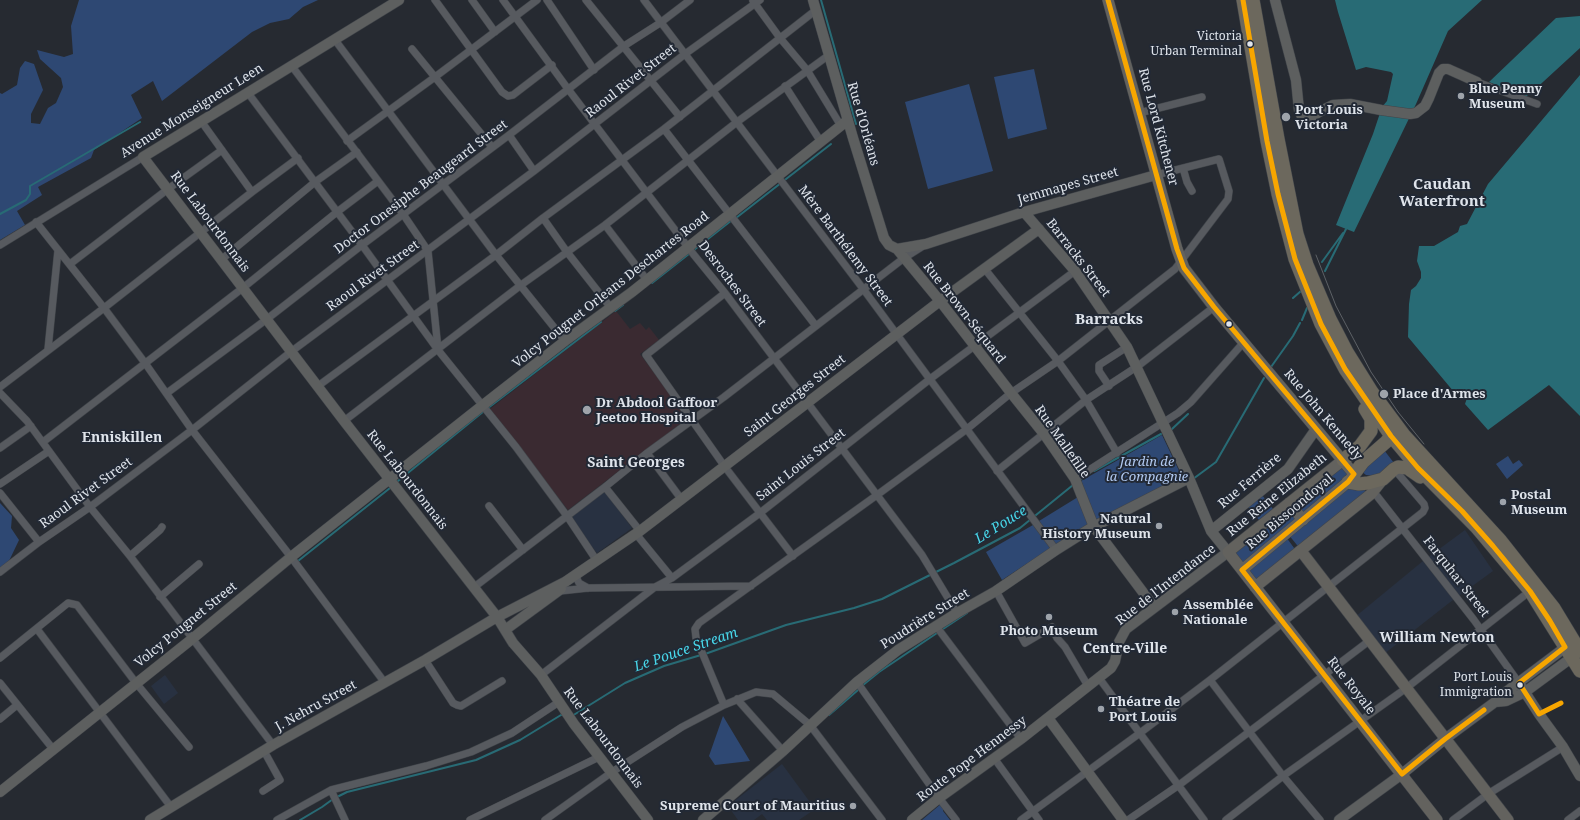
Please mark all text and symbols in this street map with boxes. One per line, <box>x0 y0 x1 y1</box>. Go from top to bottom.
place label: Victoria Urban Terminal <box>1151 30 1242 58</box>
marker: Victoria Urban Terminal <box>1245 39 1255 49</box>
street label: Raoul Rivet Street <box>583 41 679 121</box>
street label: Avenue Monseigneur Leen <box>118 61 266 161</box>
street label: Rue Lord Kitchener <box>1135 66 1181 188</box>
street label: Rue d'Orléans <box>844 80 882 168</box>
place label: Blue Penny Museum <box>1469 81 1542 112</box>
marker: Blue Penny Museum <box>1456 91 1466 101</box>
place label: Port Louis Victoria <box>1295 102 1363 133</box>
marker: Port Louis Victoria <box>1280 111 1292 123</box>
street label: Doctor Onesiphe Beaugeard Street <box>331 117 511 257</box>
street label: Jemmapes Street <box>1016 164 1120 208</box>
street label: Rue Labourdonnais <box>167 169 253 275</box>
district label: Caudan Waterfront <box>1399 176 1485 211</box>
street label: Mère Barthélemy Street <box>794 182 896 310</box>
street label: Volcy Pougnet Orleans Deschartes Road <box>510 209 712 371</box>
street label: Barracks Street <box>1043 216 1113 300</box>
street label: Raoul Rivet Street <box>324 237 422 315</box>
street label: Desroches Street <box>695 238 769 330</box>
street label: Rue Brown-Séquard <box>920 259 1008 367</box>
district label: Barracks <box>1075 311 1143 329</box>
unlabelled marker <box>1224 319 1234 329</box>
street label: Saint Georges Street <box>741 352 849 440</box>
street label: Rue John Kennedy <box>1280 366 1366 464</box>
place label: Place d'Armes <box>1393 386 1486 402</box>
marker: Place d'Armes <box>1378 388 1390 400</box>
place label: Dr Abdool Gaffoor Jeetoo Hospital <box>596 395 717 426</box>
street label: Rue Mallefille <box>1031 403 1093 481</box>
marker: Dr Abdool Gaffoor Jeetoo Hospital <box>581 404 593 416</box>
street label: Saint Louis Street <box>753 425 849 505</box>
street label: Rue Labourdonnais <box>363 427 451 533</box>
district label: Enniskillen <box>82 430 162 446</box>
street label: Rue Ferrière <box>1215 450 1285 512</box>
street label: Rue Reine Elizabeth <box>1224 450 1330 540</box>
street label: Raoul Rivet Street <box>37 454 135 532</box>
park label: Jardin de la Compagnie <box>1106 454 1188 485</box>
district label: Saint Georges <box>587 455 685 471</box>
street label: Rue Bissoondoyal <box>1243 471 1337 553</box>
place label: Postal Museum <box>1511 487 1567 518</box>
marker: Postal Museum <box>1498 497 1508 507</box>
water label: Le Pouce <box>972 502 1030 548</box>
place label: Natural History Museum <box>1042 511 1151 542</box>
marker: Natural History Museum <box>1154 521 1164 531</box>
street label: Farquhar Street <box>1420 534 1492 620</box>
street label: Rue de l'Intendance <box>1113 541 1219 629</box>
street label: Volcy Pougnet Street <box>132 579 240 671</box>
street label: Poudrière Street <box>878 585 972 653</box>
place label: Assemblée Nationale <box>1183 597 1253 628</box>
marker: Assemblée Nationale <box>1170 607 1180 617</box>
marker: Photo Museum <box>1044 612 1054 622</box>
place label: Photo Museum <box>1000 623 1098 639</box>
water label: Le Pouce Stream <box>632 624 740 676</box>
district label: William Newton <box>1379 630 1495 646</box>
district label: Centre-Ville <box>1083 641 1167 657</box>
street label: Rue Royale <box>1324 654 1378 718</box>
place label: Port Louis Immigration <box>1440 671 1512 699</box>
street label: J. Nehru Street <box>273 677 359 735</box>
marker: Port Louis Immigration <box>1515 680 1525 690</box>
street label: Rue Labourdonnais <box>560 685 646 791</box>
place label: Théatre de Port Louis <box>1109 694 1180 725</box>
marker: Théatre de Port Louis <box>1096 704 1106 714</box>
street label: Route Pope Hennessy <box>914 713 1030 805</box>
place label: Supreme Court of Mauritius <box>660 798 845 814</box>
marker: Supreme Court of Mauritius <box>848 801 858 811</box>

